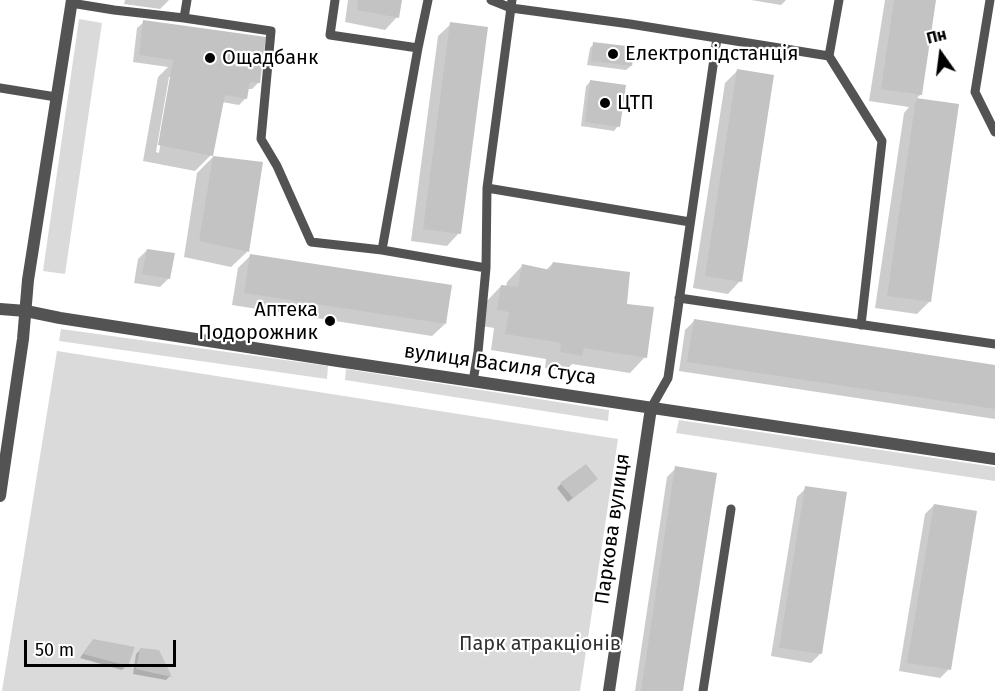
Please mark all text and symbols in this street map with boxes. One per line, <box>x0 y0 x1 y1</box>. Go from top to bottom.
north arrow <box>911 24 971 84</box>
text: Пн <box>925 24 949 48</box>
place label: Електропідстанція <box>625 42 799 66</box>
place label: Ощадбанк <box>222 46 318 70</box>
marker: Електропідстанція <box>606 47 620 61</box>
marker: Ощадбанк <box>203 51 217 65</box>
place label: ЦТП <box>617 91 654 115</box>
marker: ЦТП <box>598 96 612 110</box>
place label: Аптека Подорожник <box>198 298 318 345</box>
marker: Аптека Подорожник <box>323 314 337 328</box>
street label: вулиця Василя Стуса <box>402 340 598 390</box>
street label: Паркова вулиця <box>591 452 635 606</box>
scale bar <box>27 628 178 666</box>
park label: Парк атракціонів <box>459 632 621 656</box>
text: 50 m <box>35 639 74 661</box>

